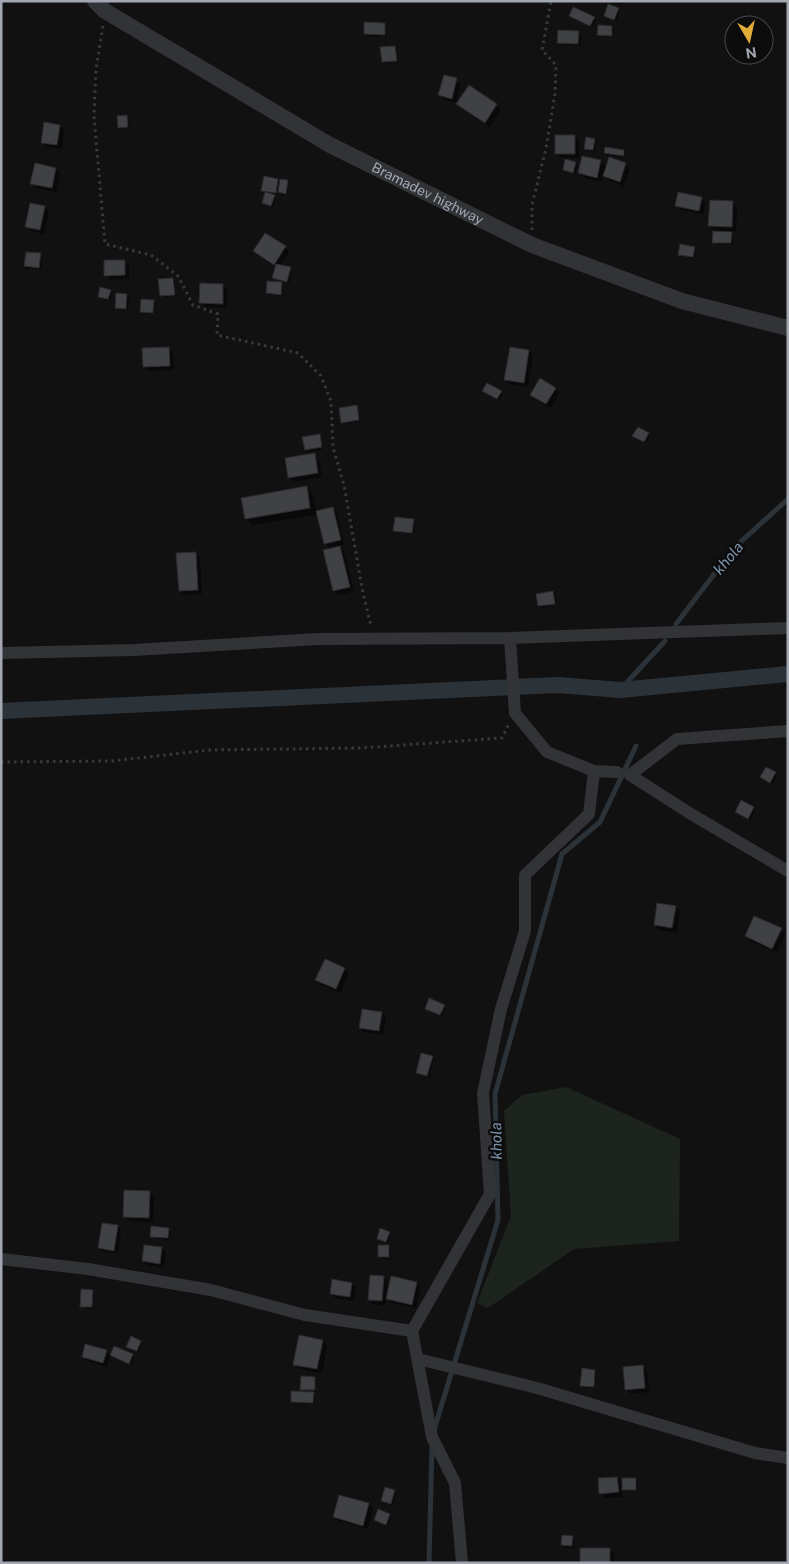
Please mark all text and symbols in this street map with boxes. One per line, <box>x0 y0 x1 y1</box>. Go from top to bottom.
north arrow <box>724 15 774 65</box>
text: N <box>744 44 758 62</box>
street label: Bramadev highway <box>369 159 487 228</box>
water label: khola <box>710 538 746 578</box>
water label: khola <box>487 1122 505 1160</box>

